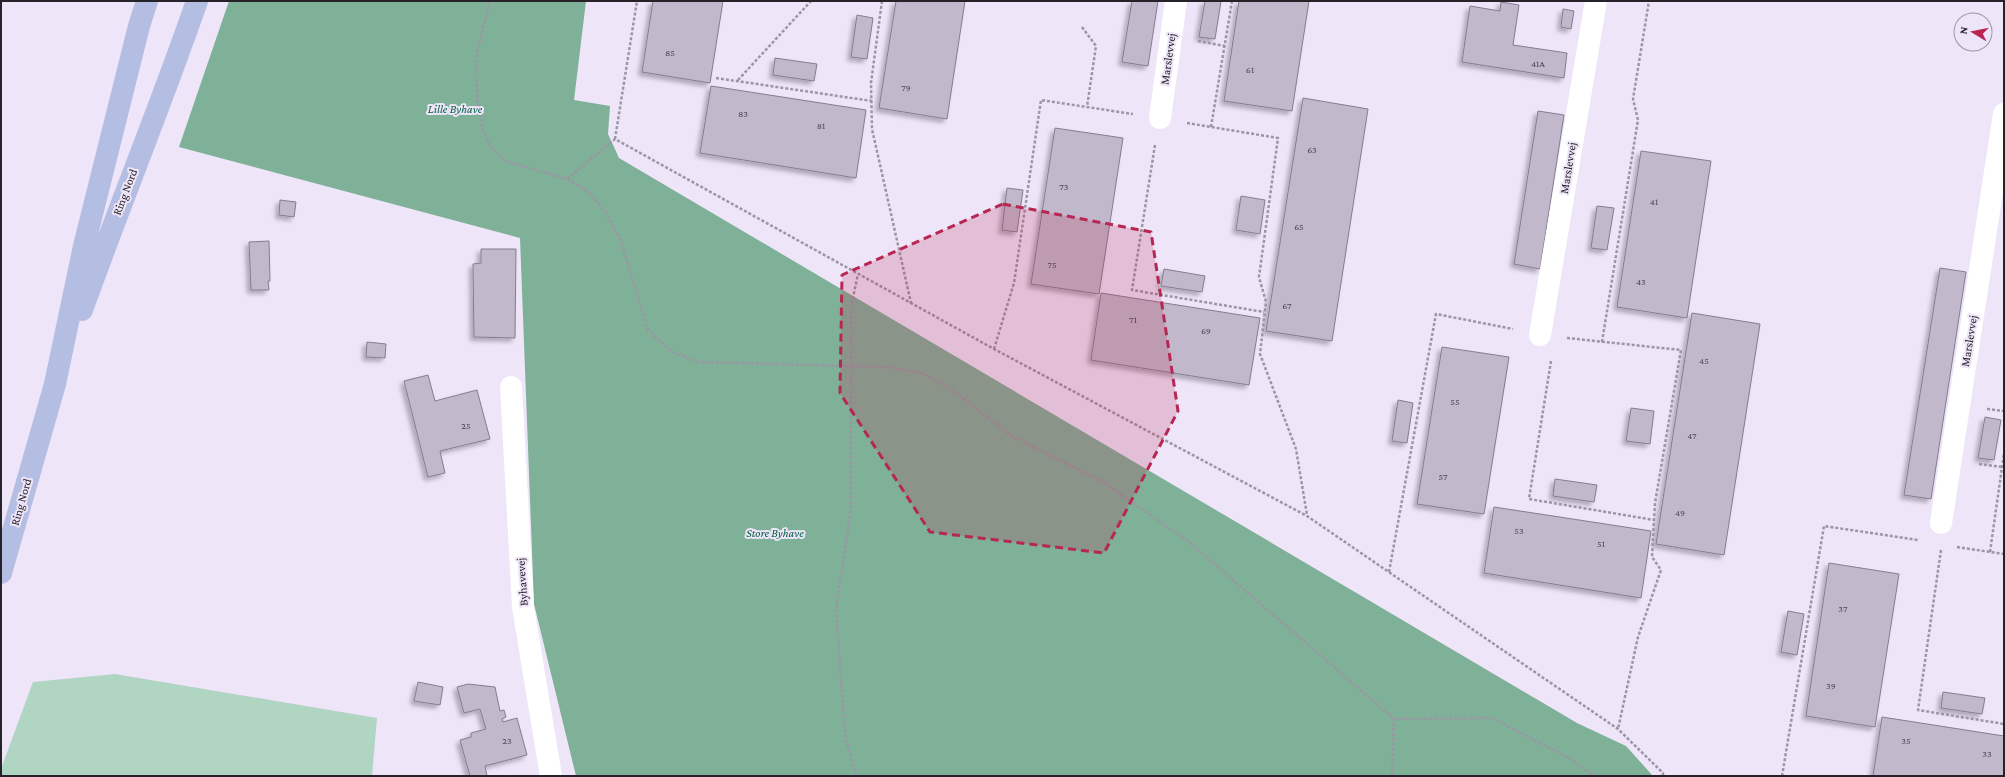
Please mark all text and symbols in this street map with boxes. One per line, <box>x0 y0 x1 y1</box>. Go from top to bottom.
north arrow <box>1953 12 1993 52</box>
text: N <box>1957 25 1970 35</box>
street label: Marslevvej <box>1157 32 1179 86</box>
house number: 85 <box>665 47 675 58</box>
house number: 41A <box>1531 58 1545 69</box>
house number: 61 <box>1246 64 1254 75</box>
house number: 79 <box>901 82 911 93</box>
park label: Lille Byhave <box>428 102 483 116</box>
house number: 83 <box>738 108 748 119</box>
house number: 81 <box>817 120 825 131</box>
street label: Marslevvej <box>1557 141 1579 195</box>
house number: 63 <box>1307 144 1317 155</box>
street label: Ring Nord <box>110 166 140 217</box>
house number: 73 <box>1059 181 1069 192</box>
house number: 41 <box>1650 196 1658 207</box>
house number: 65 <box>1294 221 1304 232</box>
house number: 75 <box>1047 259 1057 270</box>
house number: 43 <box>1636 276 1646 287</box>
house number: 67 <box>1282 300 1292 311</box>
house number: 71 <box>1129 314 1137 325</box>
street label: Marslevvej <box>1958 314 1980 368</box>
house number: 69 <box>1201 325 1211 336</box>
house number: 45 <box>1699 355 1709 366</box>
house number: 55 <box>1450 396 1460 407</box>
house number: 25 <box>461 420 471 431</box>
house number: 47 <box>1687 430 1697 441</box>
house number: 57 <box>1438 471 1448 482</box>
street label: Ring Nord <box>8 476 35 527</box>
house number: 49 <box>1675 507 1685 518</box>
house number: 53 <box>1514 525 1524 536</box>
park label: Store Byhave <box>746 526 804 540</box>
house number: 51 <box>1597 538 1605 549</box>
street label: Byhavevej <box>513 557 531 607</box>
house number: 37 <box>1838 603 1848 614</box>
house number: 39 <box>1826 680 1836 691</box>
house number: 23 <box>502 735 512 746</box>
house number: 35 <box>1901 735 1911 746</box>
house number: 33 <box>1982 748 1992 759</box>

